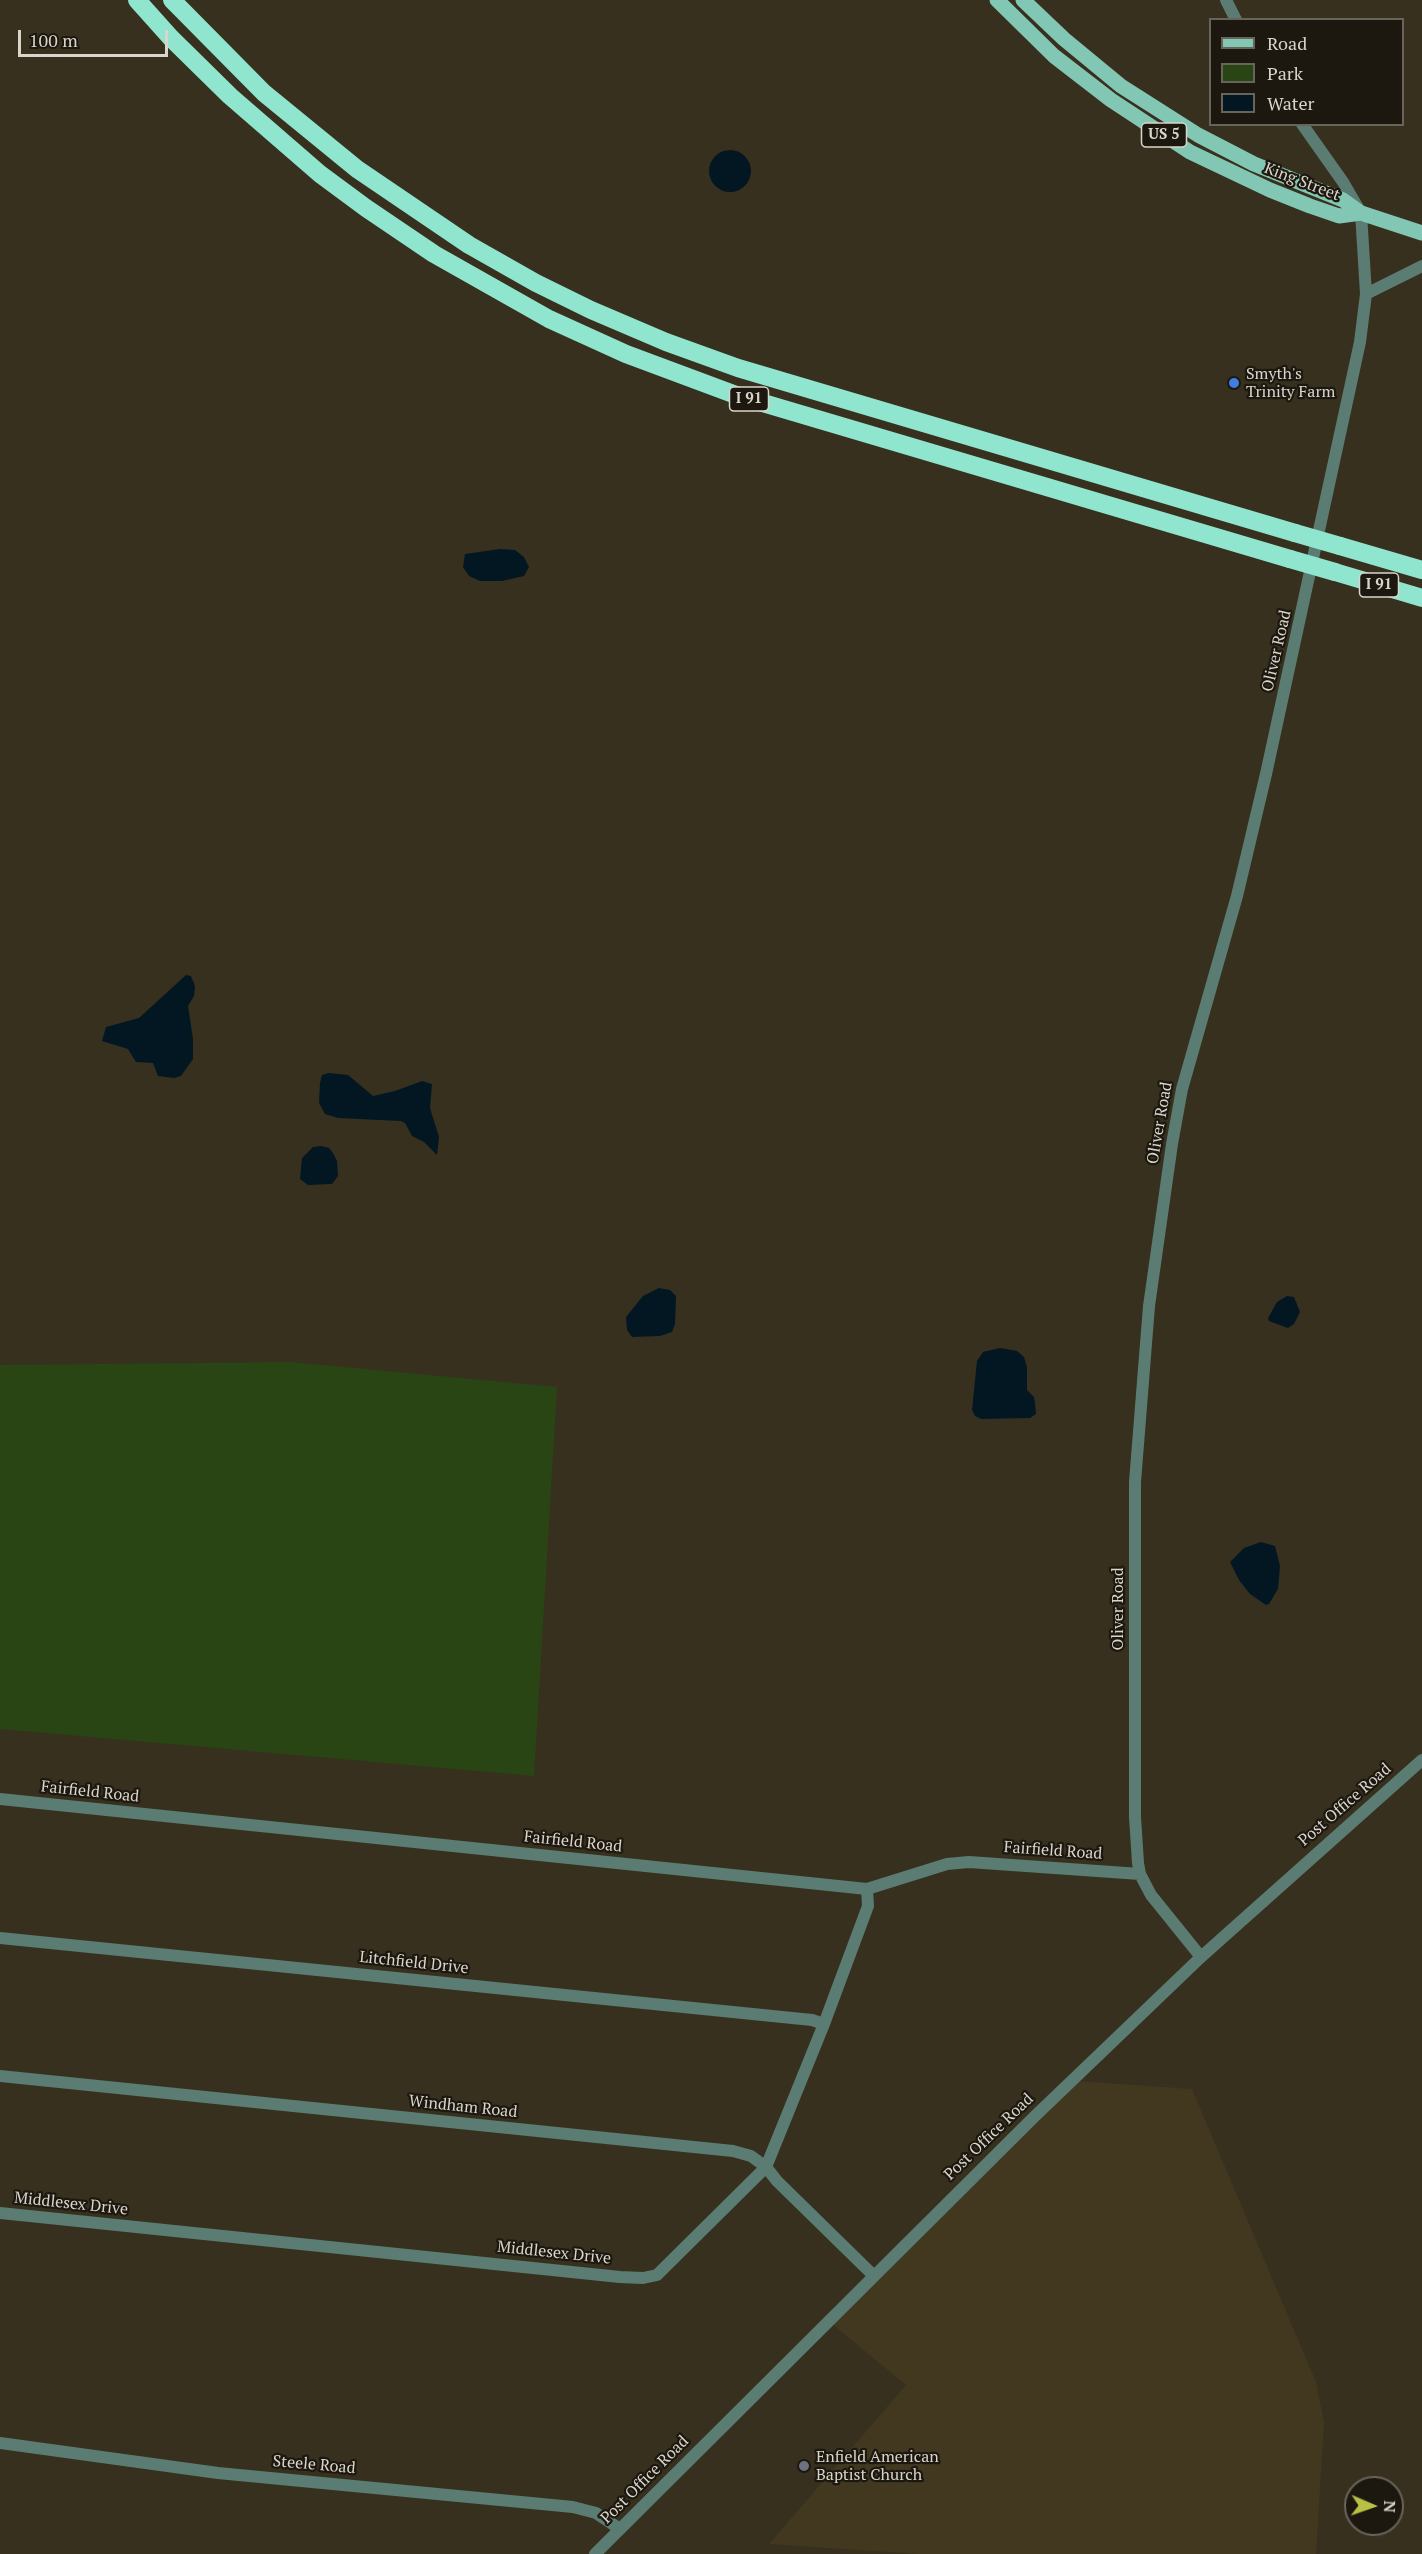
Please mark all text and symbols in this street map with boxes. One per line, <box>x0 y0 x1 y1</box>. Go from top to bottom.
scale bar <box>21 18 171 56</box>
legend <box>1209 18 1404 126</box>
text: 100 m <box>29 28 78 52</box>
text: Road <box>1267 31 1307 55</box>
text: Park <box>1267 61 1303 85</box>
text: Water <box>1267 91 1314 115</box>
road number: US 5 <box>1142 123 1186 147</box>
street label: King Street <box>1261 159 1343 205</box>
place label: Smyth's Trinity Farm <box>1246 364 1335 402</box>
marker: Smyth's Trinity Farm <box>1227 376 1241 390</box>
road number: I 91 <box>730 387 768 411</box>
road number: I 91 <box>1360 573 1398 597</box>
street label: Oliver Road <box>1258 608 1296 694</box>
street label: Oliver Road <box>1143 1080 1177 1166</box>
street label: Oliver Road <box>1108 1567 1128 1651</box>
street label: Post Office Road <box>1295 1760 1395 1850</box>
street label: Fairfield Road <box>40 1777 140 1807</box>
street label: Fairfield Road <box>523 1827 623 1857</box>
street label: Fairfield Road <box>1003 1838 1103 1864</box>
street label: Litchfield Drive <box>358 1948 470 1978</box>
street label: Post Office Road <box>940 2090 1038 2184</box>
street label: Windham Road <box>408 2092 518 2122</box>
street label: Middlesex Drive <box>13 2188 129 2220</box>
street label: Middlesex Drive <box>496 2237 612 2269</box>
street label: Post Office Road <box>597 2432 693 2528</box>
place label: Enfield American Baptist Church <box>816 2447 939 2485</box>
street label: Steele Road <box>272 2452 356 2478</box>
marker: Enfield American Baptist Church <box>797 2459 811 2473</box>
north arrow <box>1344 2476 1404 2536</box>
text: N <box>1379 2500 1401 2513</box>

